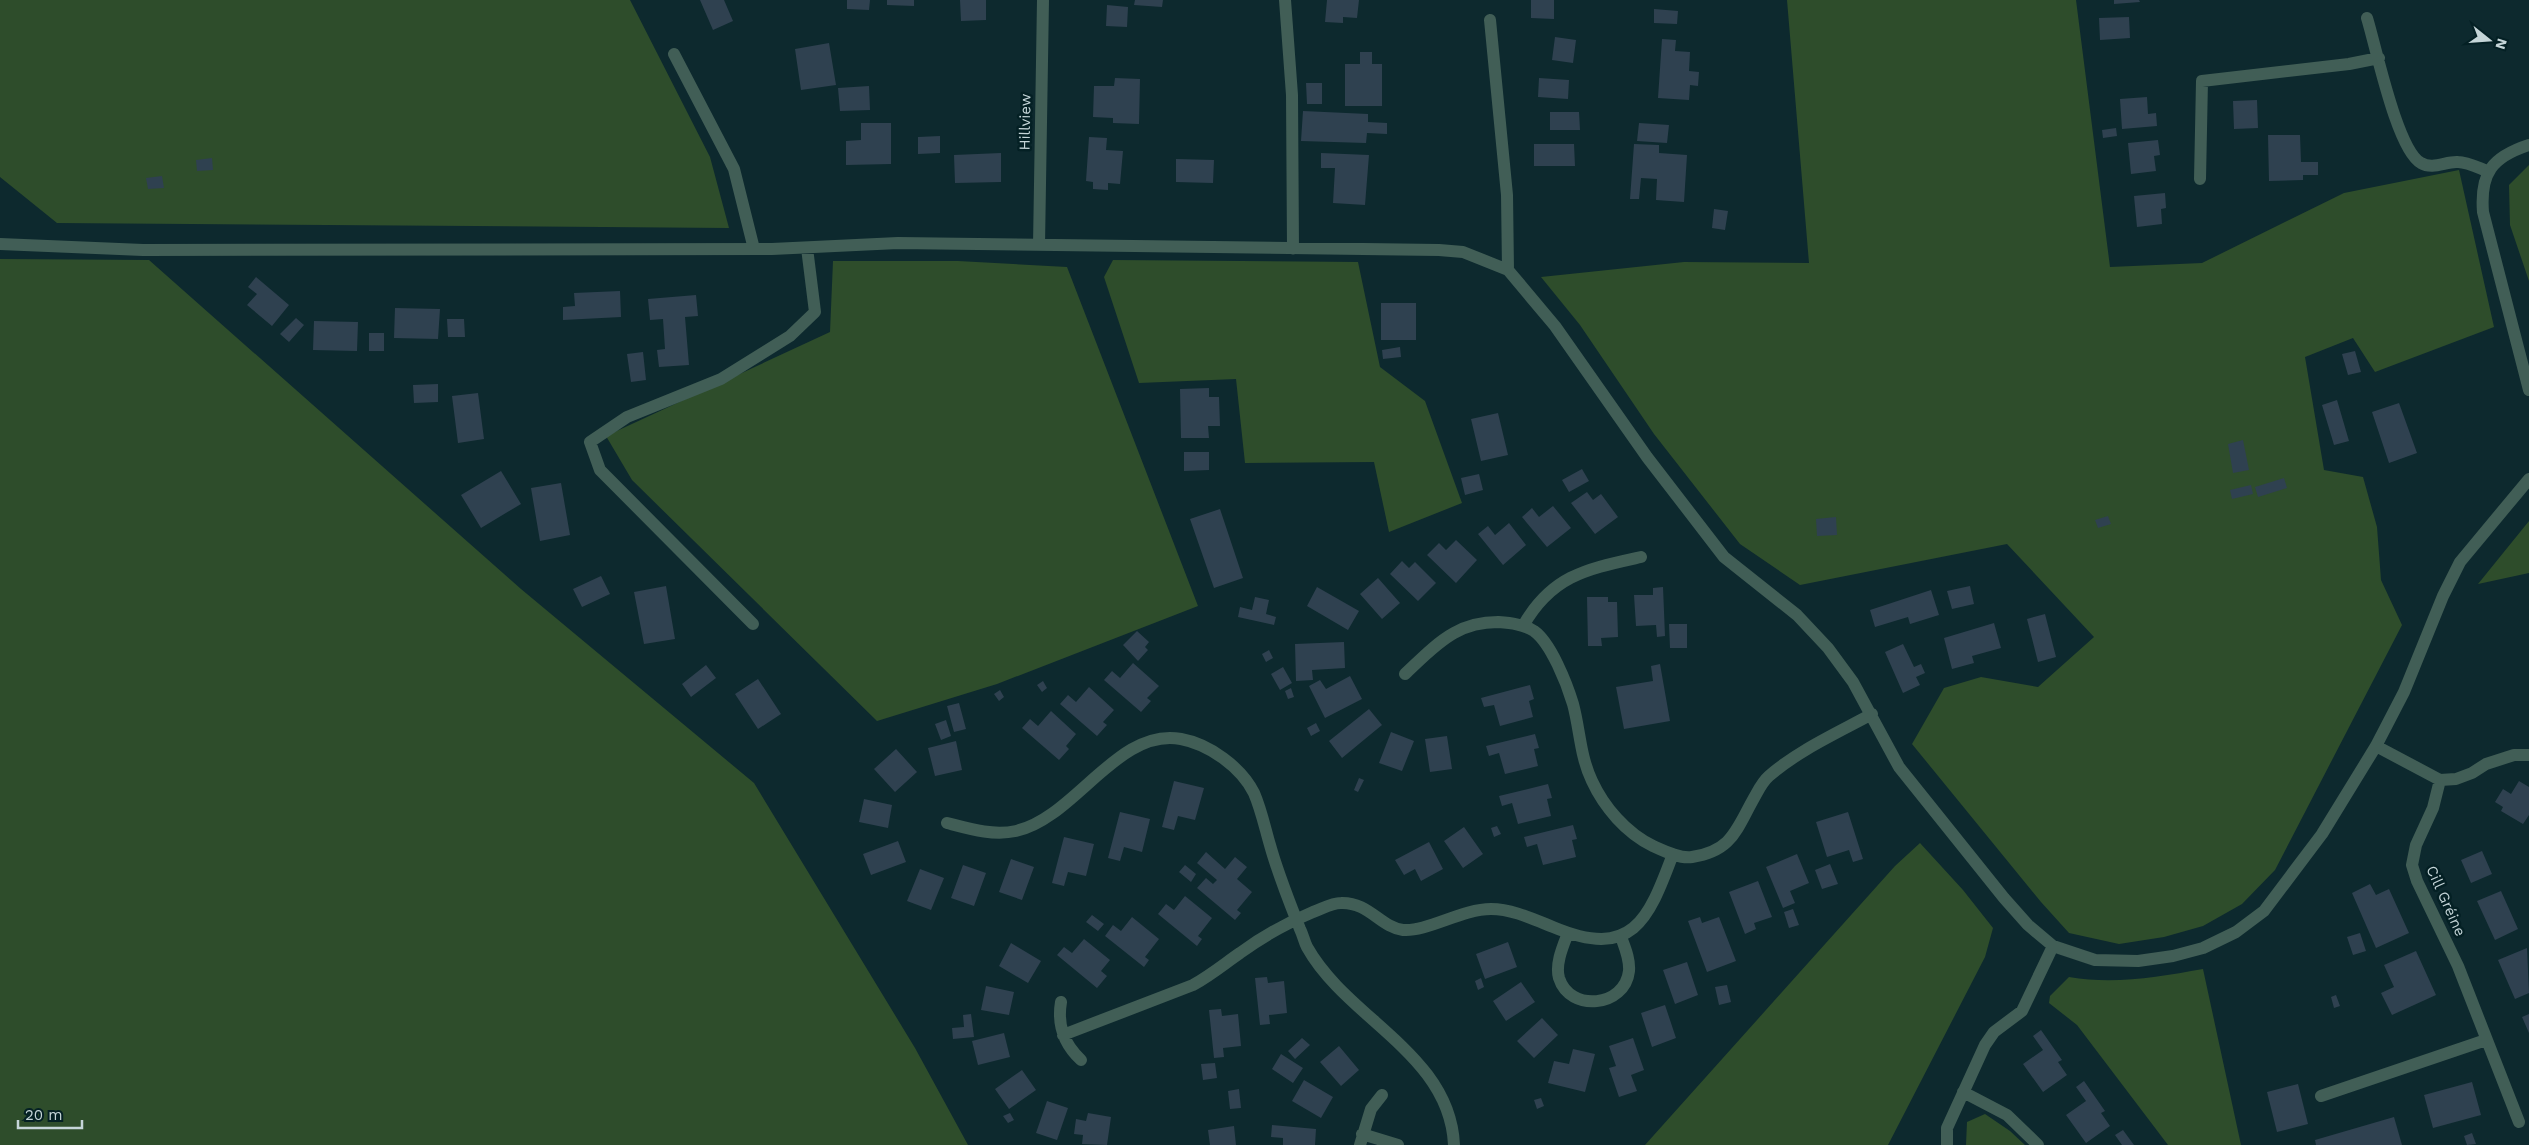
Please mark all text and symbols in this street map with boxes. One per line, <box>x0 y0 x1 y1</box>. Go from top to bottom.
north arrow <box>2464 15 2514 65</box>
text: N <box>2492 37 2511 51</box>
street label: Hillview <box>1016 93 1035 150</box>
street label: Cill Gréine <box>2422 863 2470 939</box>
scale bar <box>18 1098 81 1130</box>
text: 20 m <box>25 1106 63 1124</box>

